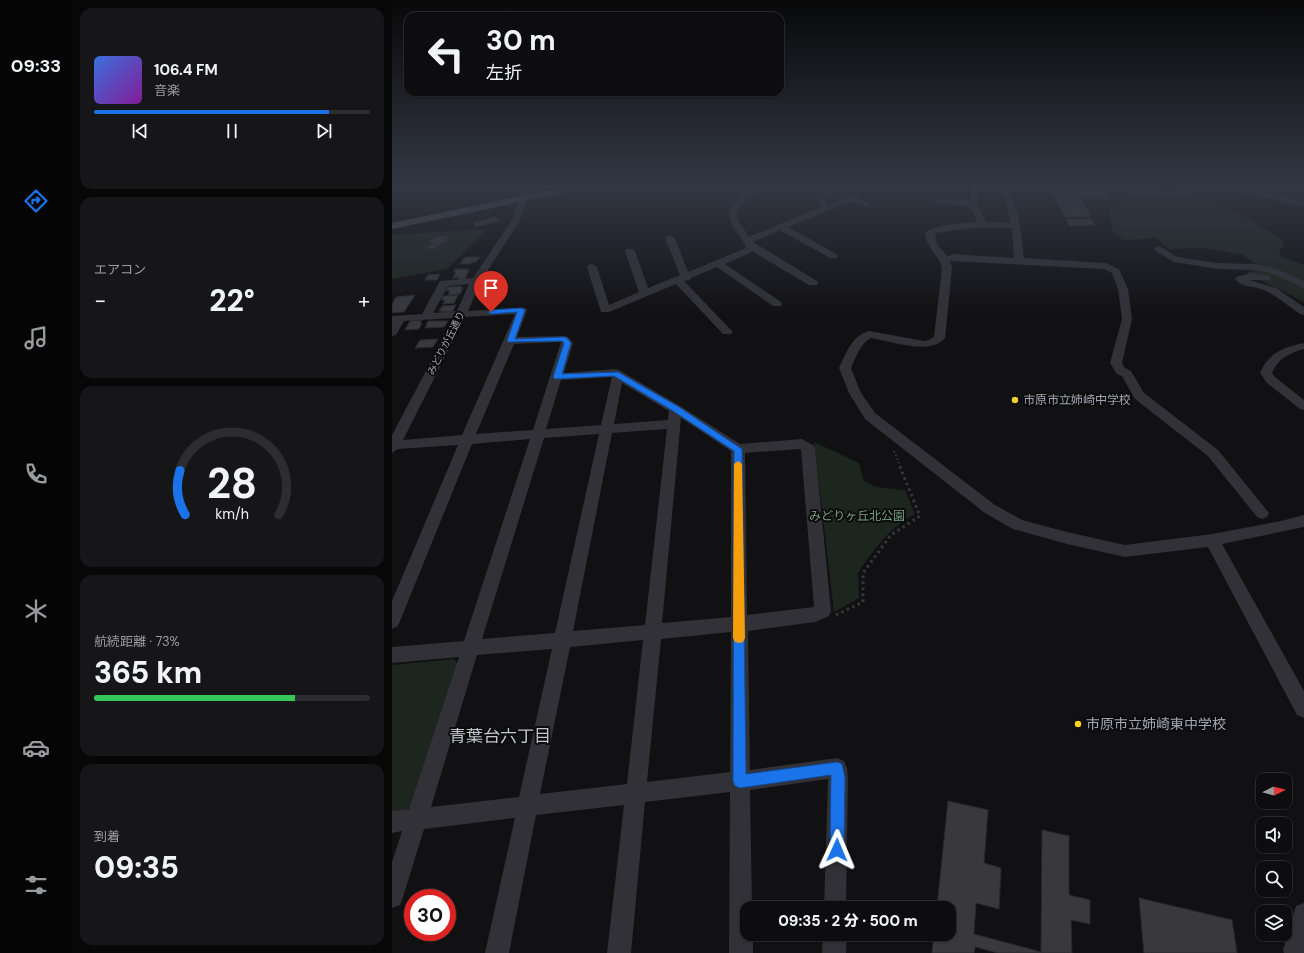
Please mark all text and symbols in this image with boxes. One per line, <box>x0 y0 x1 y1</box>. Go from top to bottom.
text: 30 m <box>486 22 556 59</box>
icon: left <box>420 28 472 80</box>
text: 09:33 <box>11 54 61 78</box>
text: 106.4 FM <box>154 60 218 80</box>
text: 左折 <box>486 61 522 85</box>
text: 音楽 <box>154 82 180 99</box>
icon: previous <box>129 120 151 142</box>
icon: pause <box>221 120 243 142</box>
icon: next <box>313 120 335 142</box>
icon: directions <box>22 187 50 215</box>
text: エアコン <box>94 261 146 278</box>
pin <box>474 271 508 312</box>
icon: arrive <box>480 277 502 299</box>
text: 22° <box>209 281 255 320</box>
text: − <box>94 286 106 315</box>
text: + <box>358 286 370 315</box>
street label: みどりが丘通り <box>424 309 468 377</box>
icon: music <box>22 324 50 352</box>
place label: 市原市立姉崎中学校 <box>1023 392 1131 408</box>
marker: 市原市立姉崎中学校 <box>1010 395 1020 405</box>
text: 28 <box>207 456 257 510</box>
icon: phone <box>22 460 50 488</box>
text: km/h <box>215 504 249 522</box>
park label: みどりヶ丘北公園 <box>809 508 905 524</box>
icon: climate <box>22 597 50 625</box>
text: 航続距離 · 73% <box>94 633 180 650</box>
text: 365 km <box>94 653 202 692</box>
place label: 市原市立姉崎東中学校 <box>1086 715 1226 733</box>
marker: 市原市立姉崎東中学校 <box>1073 719 1083 729</box>
district label: 青葉台六丁目 <box>449 725 551 747</box>
icon: car <box>22 734 50 762</box>
north arrow <box>1256 773 1292 809</box>
map controls <box>1256 773 1292 941</box>
button: sound <box>1256 817 1292 853</box>
text: 到着 <box>94 828 120 845</box>
position arrow <box>816 829 858 871</box>
text: 09:35 <box>94 848 179 887</box>
button: search <box>1256 861 1292 897</box>
icon: filters <box>22 871 50 899</box>
speed limit sign: 30 <box>404 889 456 941</box>
button: layers <box>1256 905 1292 941</box>
text: 09:35 · 2 分 · 500 m <box>778 911 918 931</box>

